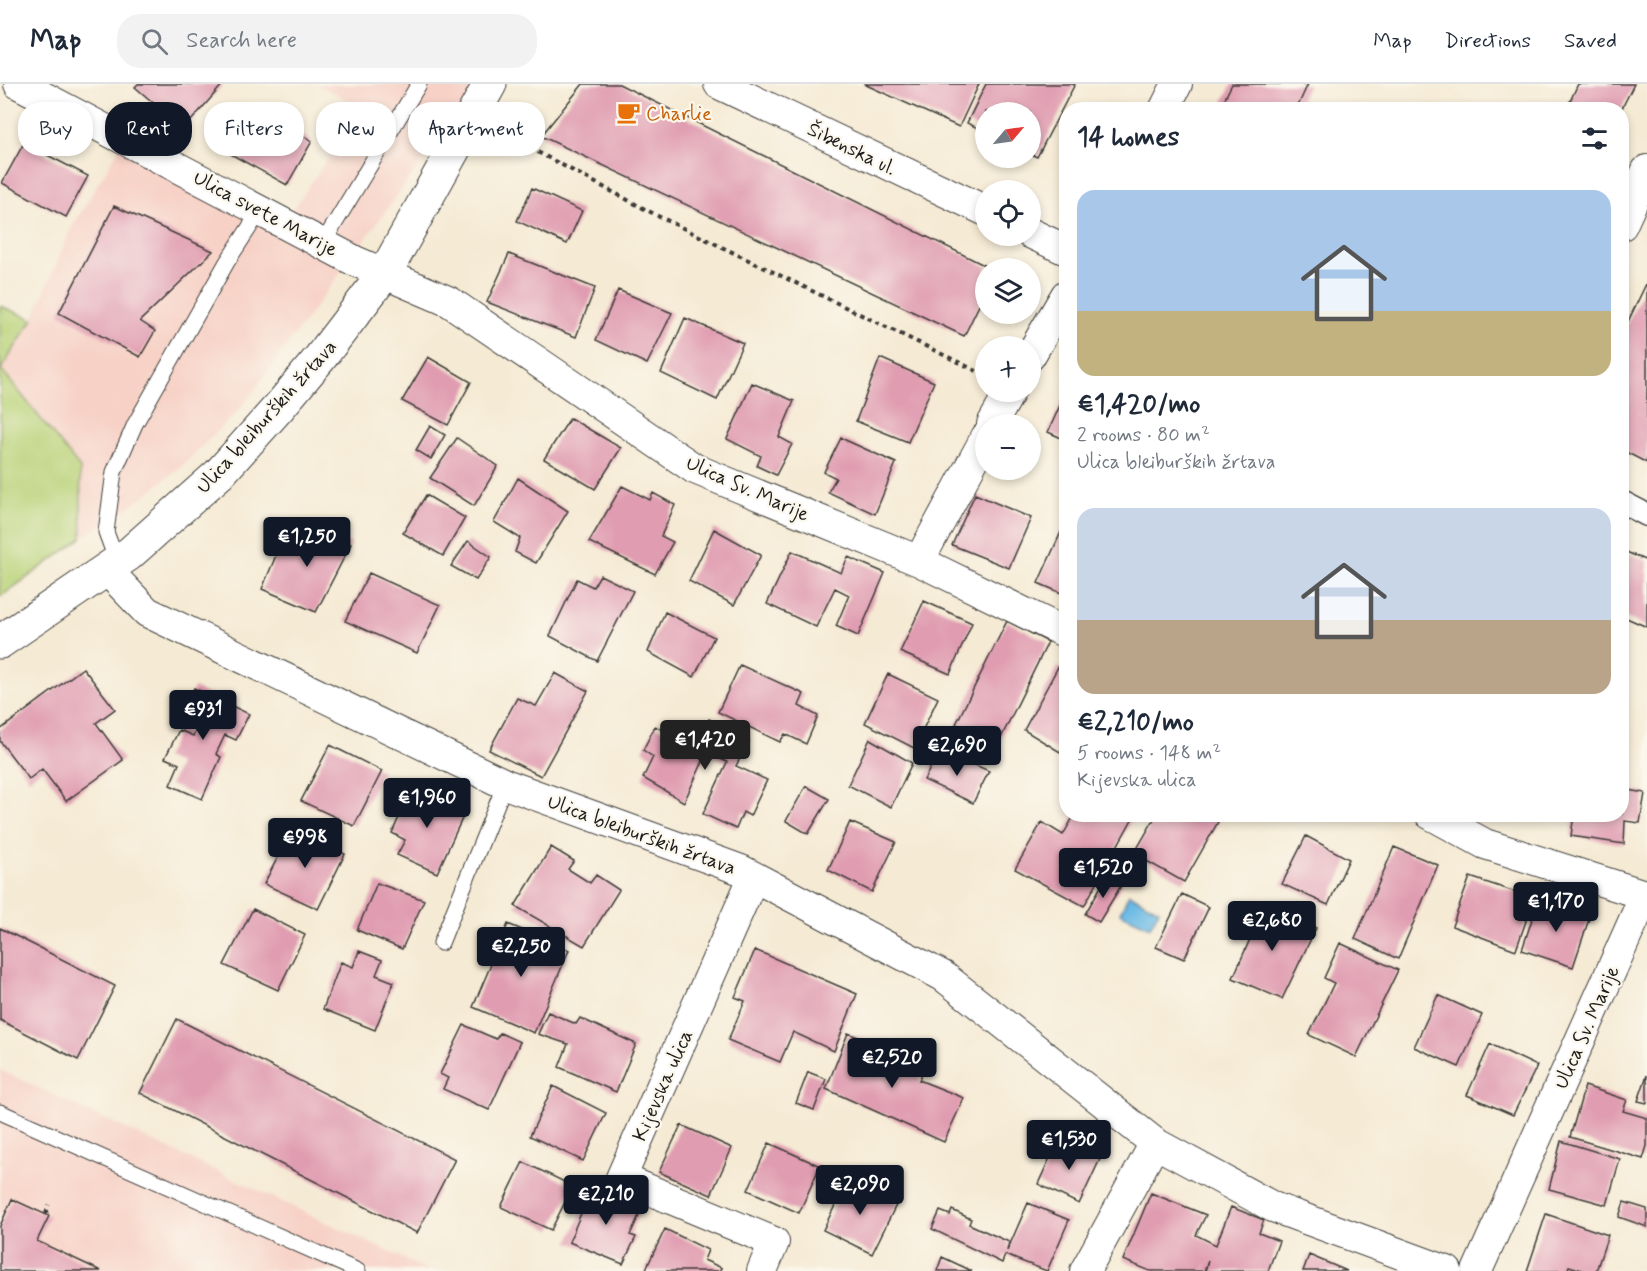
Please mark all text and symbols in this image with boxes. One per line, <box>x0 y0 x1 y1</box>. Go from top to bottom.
search box <box>117 14 537 68</box>
text: Map <box>30 23 81 60</box>
icon: search <box>138 25 171 58</box>
text: Search here <box>186 27 297 55</box>
text: Map <box>1373 27 1412 55</box>
text: Directions <box>1445 27 1531 55</box>
text: Saved <box>1564 27 1617 55</box>
cafe icon: Charlie <box>615 100 641 126</box>
place label: Charlie <box>646 101 712 128</box>
chip: Buy <box>18 102 93 156</box>
chip: Rent <box>105 102 192 156</box>
chip: Filters <box>204 102 304 156</box>
chip: New <box>316 102 396 156</box>
chip: Apartment <box>408 102 545 156</box>
north arrow <box>975 102 1041 168</box>
map controls <box>975 102 1041 480</box>
street label: Šibenska ul. <box>802 116 900 182</box>
text: 14 homes <box>1077 121 1179 155</box>
icon: filters <box>1578 122 1611 155</box>
street label: Ulica svete Marije <box>188 165 342 264</box>
button: locate <box>975 180 1041 246</box>
icon: home <box>1290 229 1398 337</box>
button: layers <box>975 258 1041 324</box>
street label: Ulica bleiburških žrtava <box>191 334 344 500</box>
button: + <box>975 336 1041 402</box>
text: €1,420/mo <box>1077 388 1200 422</box>
button: − <box>975 414 1041 480</box>
text: 2 rooms · 80 m² <box>1077 422 1210 449</box>
text: Ulica bleiburških žrtava <box>1077 449 1276 476</box>
street label: Ulica Sv. Marije <box>681 450 813 529</box>
pin: €1,250 <box>258 517 356 568</box>
text: €1,250 <box>277 523 337 550</box>
icon: home <box>1290 547 1398 655</box>
pin: €931 <box>167 690 239 741</box>
text: €931 <box>183 696 223 723</box>
text: €2,210/mo <box>1077 706 1194 740</box>
pin: €1,420 <box>656 720 754 771</box>
text: €1,420 <box>674 726 736 753</box>
pin: €2,690 <box>908 726 1006 777</box>
text: €2,690 <box>927 732 987 759</box>
text: 5 rooms · 148 m² <box>1077 740 1221 767</box>
text: Kijevska ulica <box>1077 767 1196 794</box>
pin: €1,960 <box>378 778 476 829</box>
text: €1,960 <box>398 784 456 811</box>
street label: Ulica bleiburških žrtava <box>544 789 739 882</box>
pin: €998 <box>269 818 341 869</box>
text: €998 <box>282 824 328 851</box>
pin: €1,520 <box>1054 848 1152 899</box>
text: €1,520 <box>1073 854 1133 881</box>
pin: €1,170 <box>1507 882 1605 933</box>
text: €1,170 <box>1527 888 1585 915</box>
pin: €2,680 <box>1223 901 1321 952</box>
text: €2,680 <box>1242 907 1302 934</box>
pin: €2,250 <box>472 927 570 978</box>
text: €2,250 <box>491 933 551 960</box>
street label: Ulica Sv. Marije <box>1548 962 1627 1094</box>
street label: Kijevska ulica <box>627 1026 700 1146</box>
pin: €2,520 <box>843 1038 941 1089</box>
text: €2,520 <box>861 1044 923 1071</box>
pin: €1,530 <box>1020 1120 1118 1171</box>
text: €1,530 <box>1041 1126 1097 1153</box>
pin: €2,090 <box>811 1165 909 1216</box>
text: €2,090 <box>830 1171 890 1198</box>
pin: €2,210 <box>557 1175 655 1226</box>
text: €2,210 <box>578 1181 634 1208</box>

